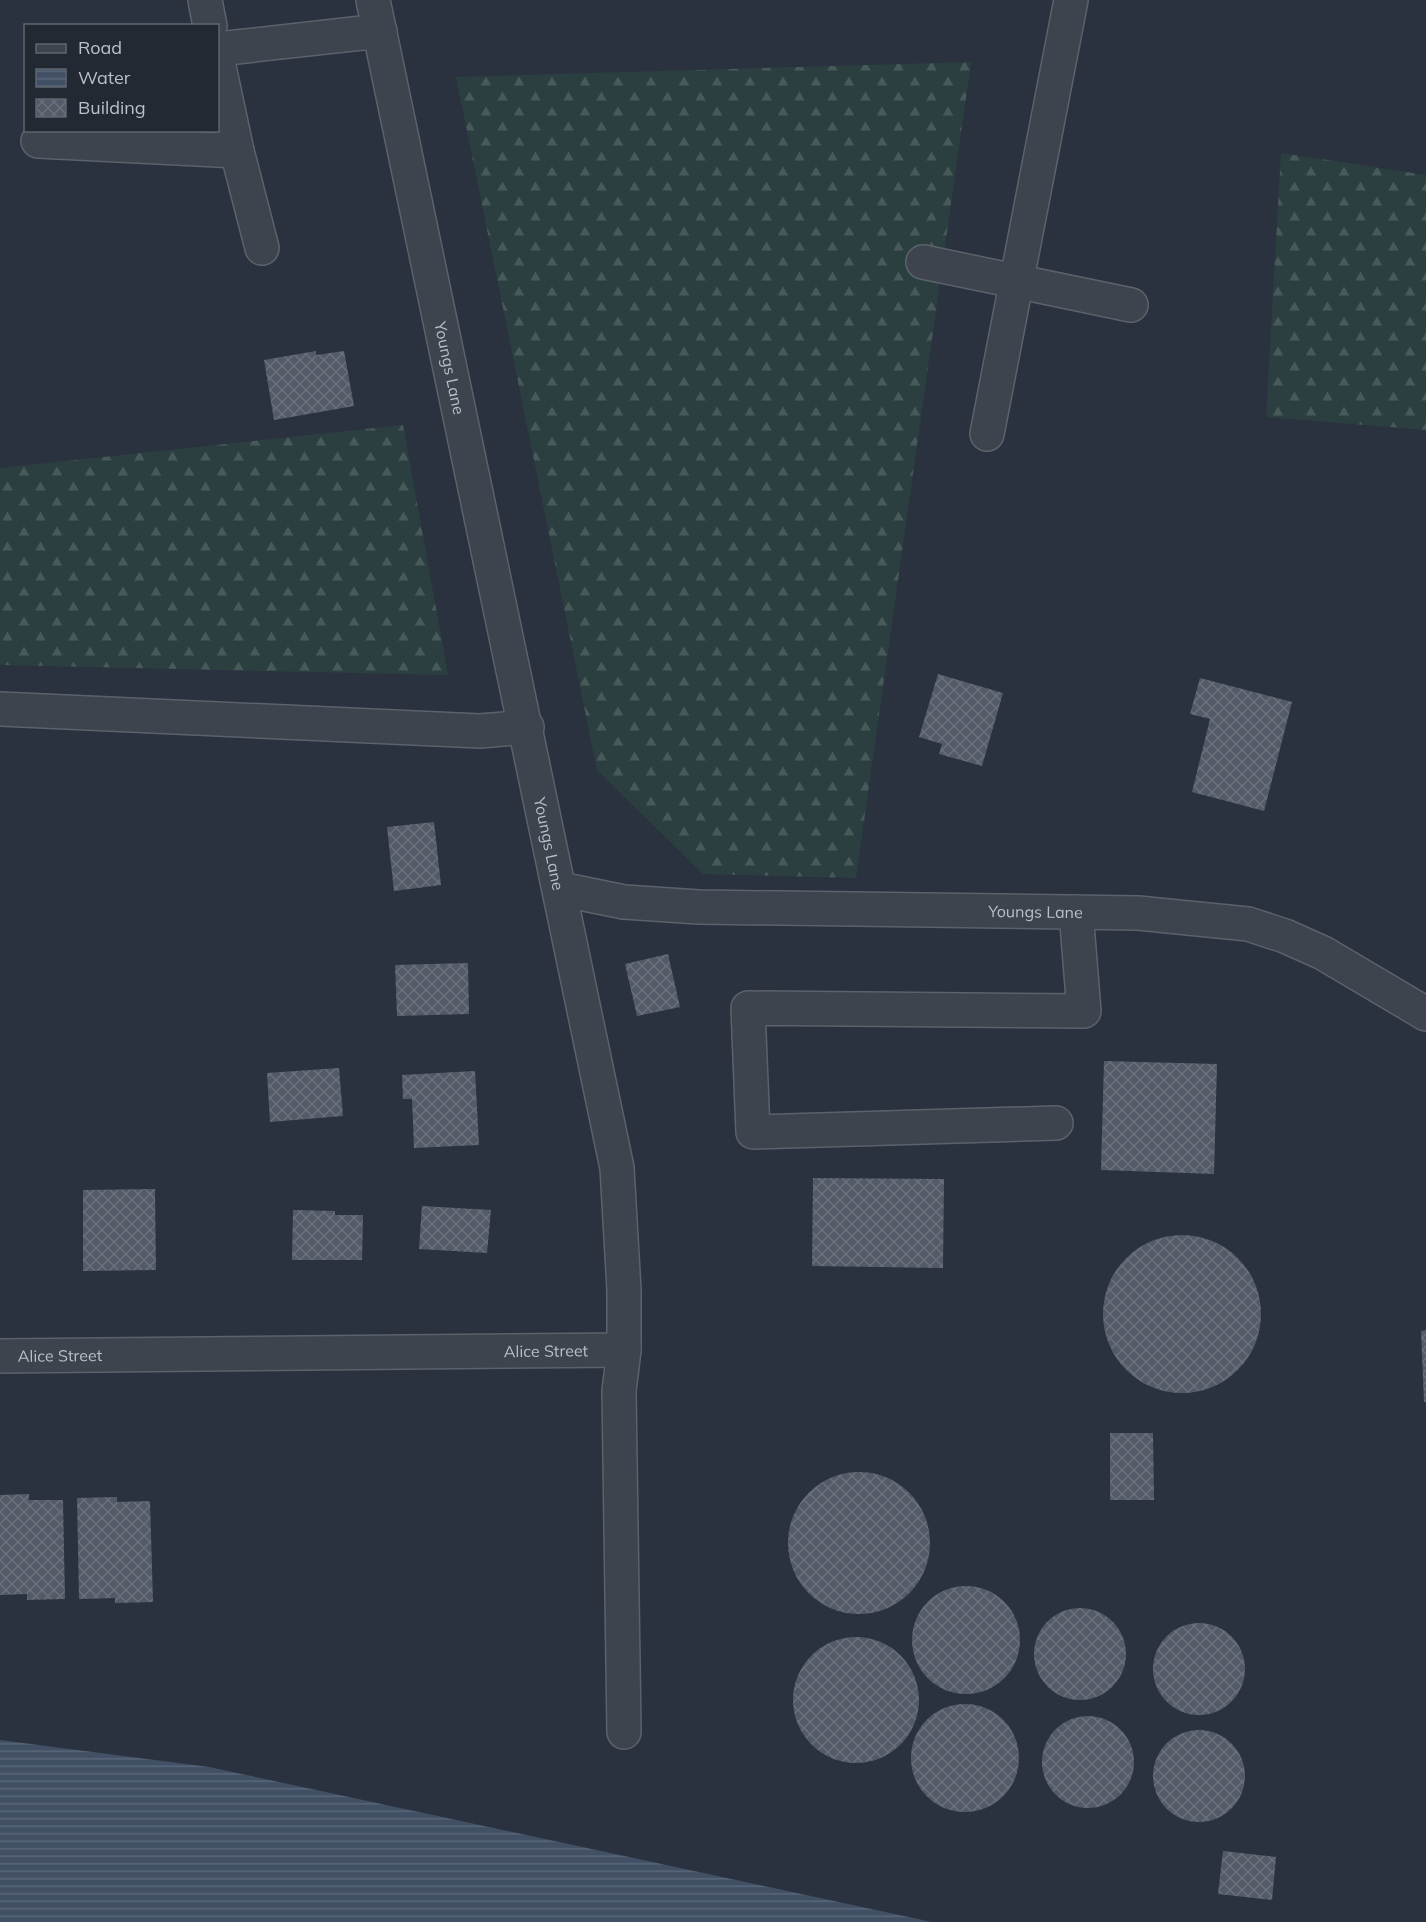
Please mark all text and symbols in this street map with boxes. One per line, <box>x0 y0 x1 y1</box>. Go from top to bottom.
legend <box>24 24 219 132</box>
text: Road <box>78 36 122 59</box>
text: Water <box>78 66 131 89</box>
text: Building <box>78 96 146 119</box>
street label: Youngs Lane <box>430 319 469 416</box>
street label: Youngs Lane <box>530 795 569 892</box>
street label: Youngs Lane <box>987 901 1083 922</box>
street label: Alice Street <box>504 1340 589 1361</box>
street label: Alice Street <box>18 1345 103 1366</box>

